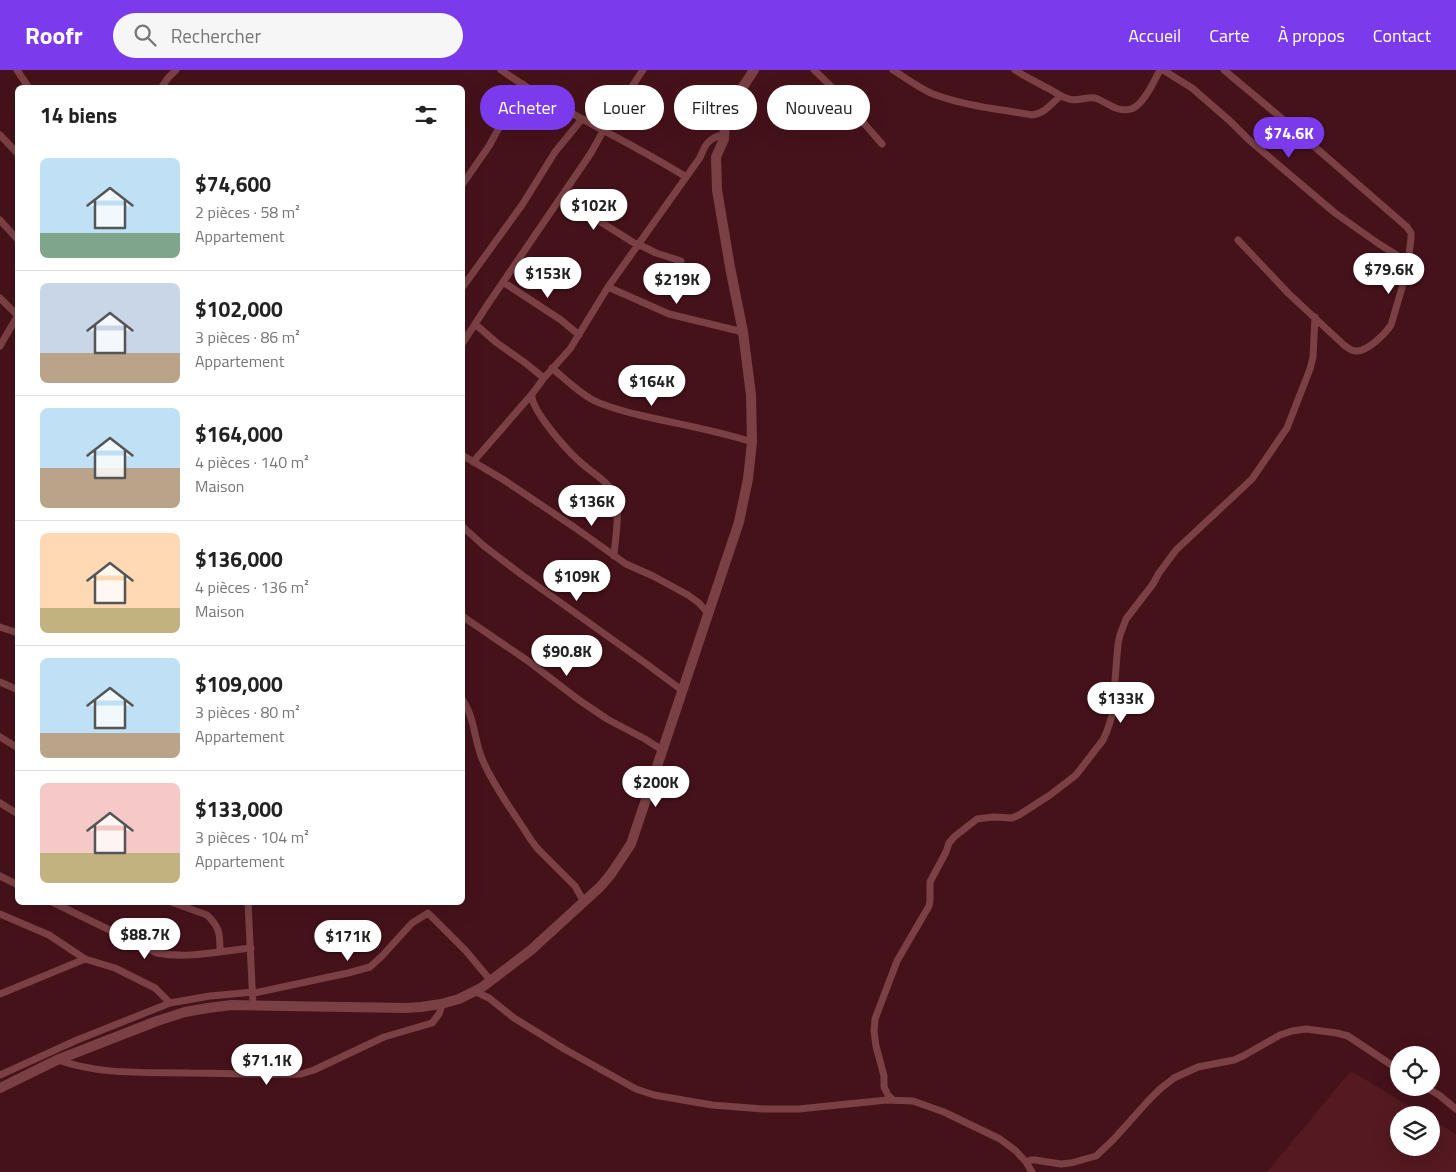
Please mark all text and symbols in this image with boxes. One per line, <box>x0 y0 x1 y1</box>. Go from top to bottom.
search box <box>113 13 463 58</box>
text: Roofr <box>25 17 83 53</box>
icon: search <box>131 21 159 49</box>
text: Rechercher <box>171 21 261 50</box>
text: Accueil <box>1128 22 1181 49</box>
text: Carte <box>1209 22 1250 49</box>
text: À propos <box>1278 22 1345 49</box>
text: Contact <box>1373 22 1431 49</box>
chip: Acheter <box>480 85 575 130</box>
chip: Louer <box>585 85 664 130</box>
chip: Filtres <box>674 85 757 130</box>
chip: Nouveau <box>767 85 870 130</box>
text: 14 biens <box>40 99 117 131</box>
icon: filters <box>412 101 440 129</box>
pin: $74.6K <box>1248 116 1330 159</box>
text: $74.6K <box>1264 121 1314 145</box>
text: $74,600 <box>195 168 271 200</box>
icon: home <box>80 178 140 238</box>
pin: $102K <box>559 189 629 231</box>
text: $102K <box>571 193 617 217</box>
text: 2 pièces · 58 m² <box>195 200 300 224</box>
text: Appartement <box>195 224 284 248</box>
pin: $79.6K <box>1348 252 1430 295</box>
pin: $153K <box>513 256 583 299</box>
text: $79.6K <box>1364 257 1414 281</box>
text: $153K <box>525 261 571 285</box>
pin: $219K <box>642 262 712 305</box>
text: $219K <box>654 267 700 291</box>
text: $102,000 <box>195 293 283 325</box>
icon: home <box>80 303 140 363</box>
text: 3 pièces · 86 m² <box>195 325 300 349</box>
text: Appartement <box>195 349 284 373</box>
pin: $164K <box>617 364 687 407</box>
text: $164K <box>629 369 675 393</box>
text: $164,000 <box>195 418 283 450</box>
icon: home <box>80 428 140 488</box>
text: 4 pièces · 140 m² <box>195 450 309 474</box>
text: Maison <box>195 474 244 498</box>
pin: $136K <box>557 484 627 527</box>
text: $136K <box>569 489 615 513</box>
text: $136,000 <box>195 543 283 575</box>
icon: home <box>80 553 140 613</box>
pin: $109K <box>542 560 612 602</box>
text: $109K <box>554 564 600 588</box>
text: 4 pièces · 136 m² <box>195 575 309 599</box>
text: Maison <box>195 599 244 623</box>
pin: $90.8K <box>526 634 608 677</box>
text: $90.8K <box>542 639 592 663</box>
text: $109,000 <box>195 668 283 700</box>
icon: home <box>80 678 140 738</box>
pin: $133K <box>1086 682 1156 724</box>
text: $133K <box>1098 686 1144 710</box>
text: 3 pièces · 80 m² <box>195 700 300 724</box>
text: Appartement <box>195 724 284 748</box>
pin: $200K <box>621 766 691 808</box>
text: $200K <box>633 770 679 794</box>
text: $133,000 <box>195 793 283 825</box>
icon: home <box>80 803 140 863</box>
text: 3 pièces · 104 m² <box>195 825 309 849</box>
text: Appartement <box>195 849 284 873</box>
pin: $88.7K <box>104 918 186 960</box>
pin: $171K <box>313 920 383 962</box>
text: $88.7K <box>120 922 170 946</box>
text: $171K <box>325 924 371 948</box>
pin: $71.1K <box>226 1044 308 1086</box>
map controls <box>1390 1046 1440 1156</box>
button: locate <box>1390 1046 1440 1096</box>
text: $71.1K <box>242 1048 292 1072</box>
button: layers <box>1390 1106 1440 1156</box>

